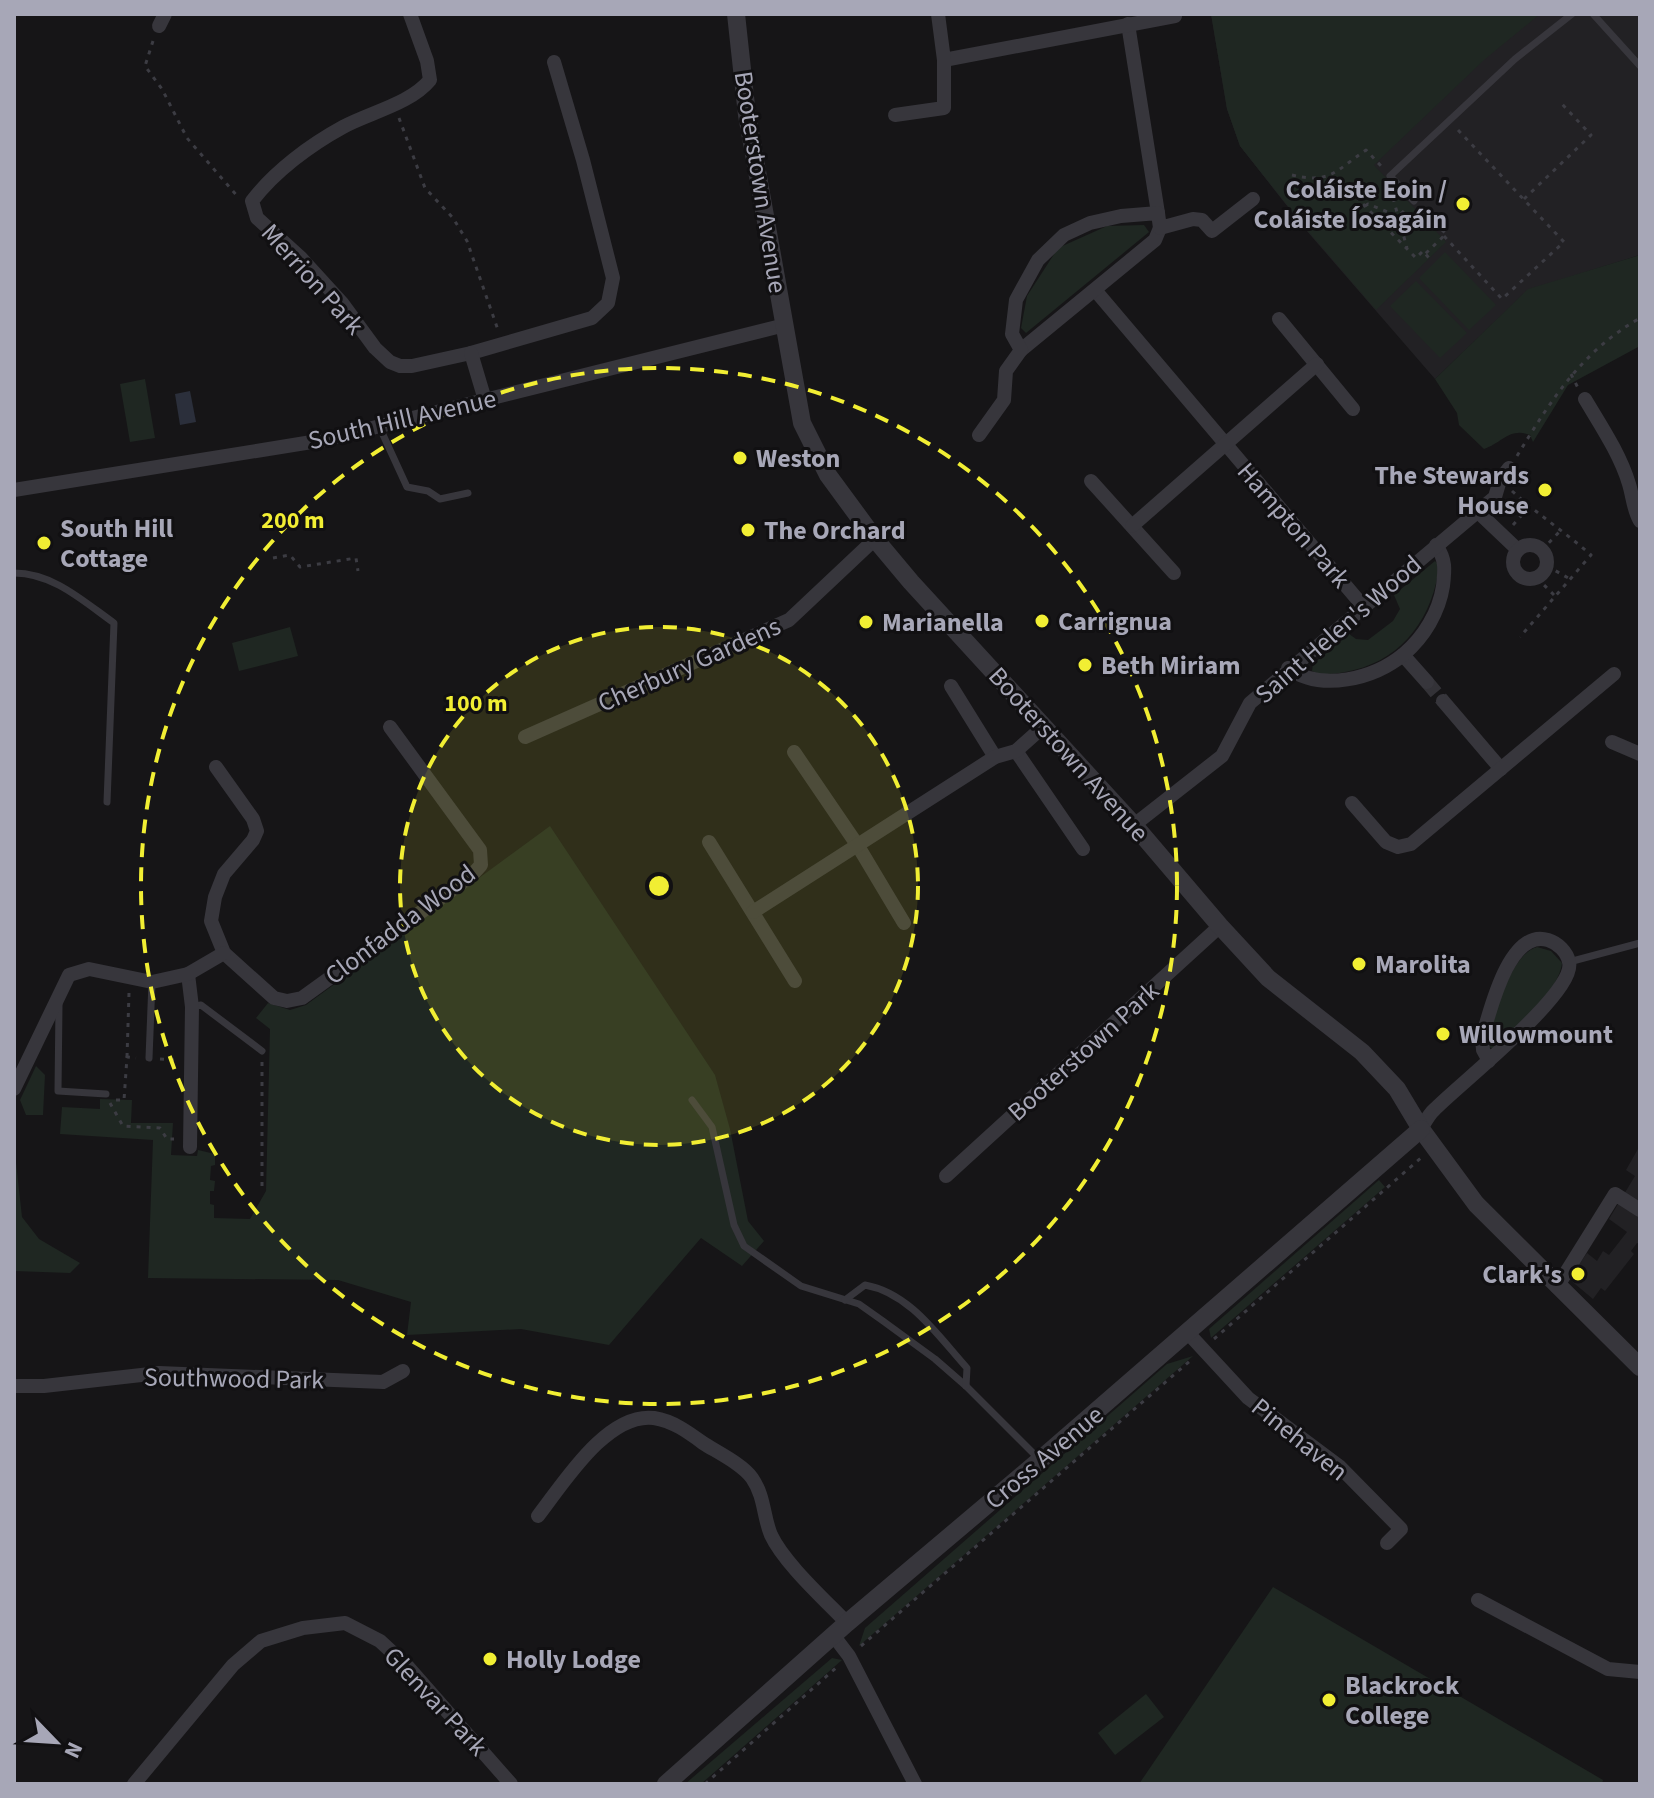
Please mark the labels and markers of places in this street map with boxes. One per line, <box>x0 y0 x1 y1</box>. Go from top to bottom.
place label: Coláiste Eoin / Coláiste Íosagáin <box>1253 171 1447 238</box>
marker: Coláiste Eoin / Coláiste Íosagáin <box>1454 195 1472 213</box>
place label: Weston <box>756 440 840 477</box>
marker: Weston <box>731 449 749 467</box>
place label: The Stewards House <box>1374 457 1529 524</box>
marker: The Stewards House <box>1536 481 1554 499</box>
place label: South Hill Cottage <box>60 510 174 577</box>
place label: The Orchard <box>764 512 906 549</box>
marker: The Orchard <box>739 521 757 539</box>
marker: South Hill Cottage <box>35 534 53 552</box>
place label: Carrignua <box>1058 603 1172 640</box>
place label: Marianella <box>882 604 1004 641</box>
marker: Carrignua <box>1033 612 1051 630</box>
marker: Marianella <box>857 613 875 631</box>
place label: Beth Miriam <box>1101 647 1240 684</box>
marker: Beth Miriam <box>1076 656 1094 674</box>
centre of rings <box>645 872 673 900</box>
place label: Marolita <box>1375 946 1471 983</box>
marker: Marolita <box>1350 955 1368 973</box>
place label: Willowmount <box>1459 1016 1613 1053</box>
marker: Willowmount <box>1434 1025 1452 1043</box>
place label: Clark's <box>1482 1256 1562 1293</box>
marker: Clark's <box>1569 1265 1587 1283</box>
place label: Holly Lodge <box>506 1641 641 1678</box>
marker: Holly Lodge <box>481 1650 499 1668</box>
place label: Blackrock College <box>1345 1667 1460 1734</box>
marker: Blackrock College <box>1320 1691 1338 1709</box>

